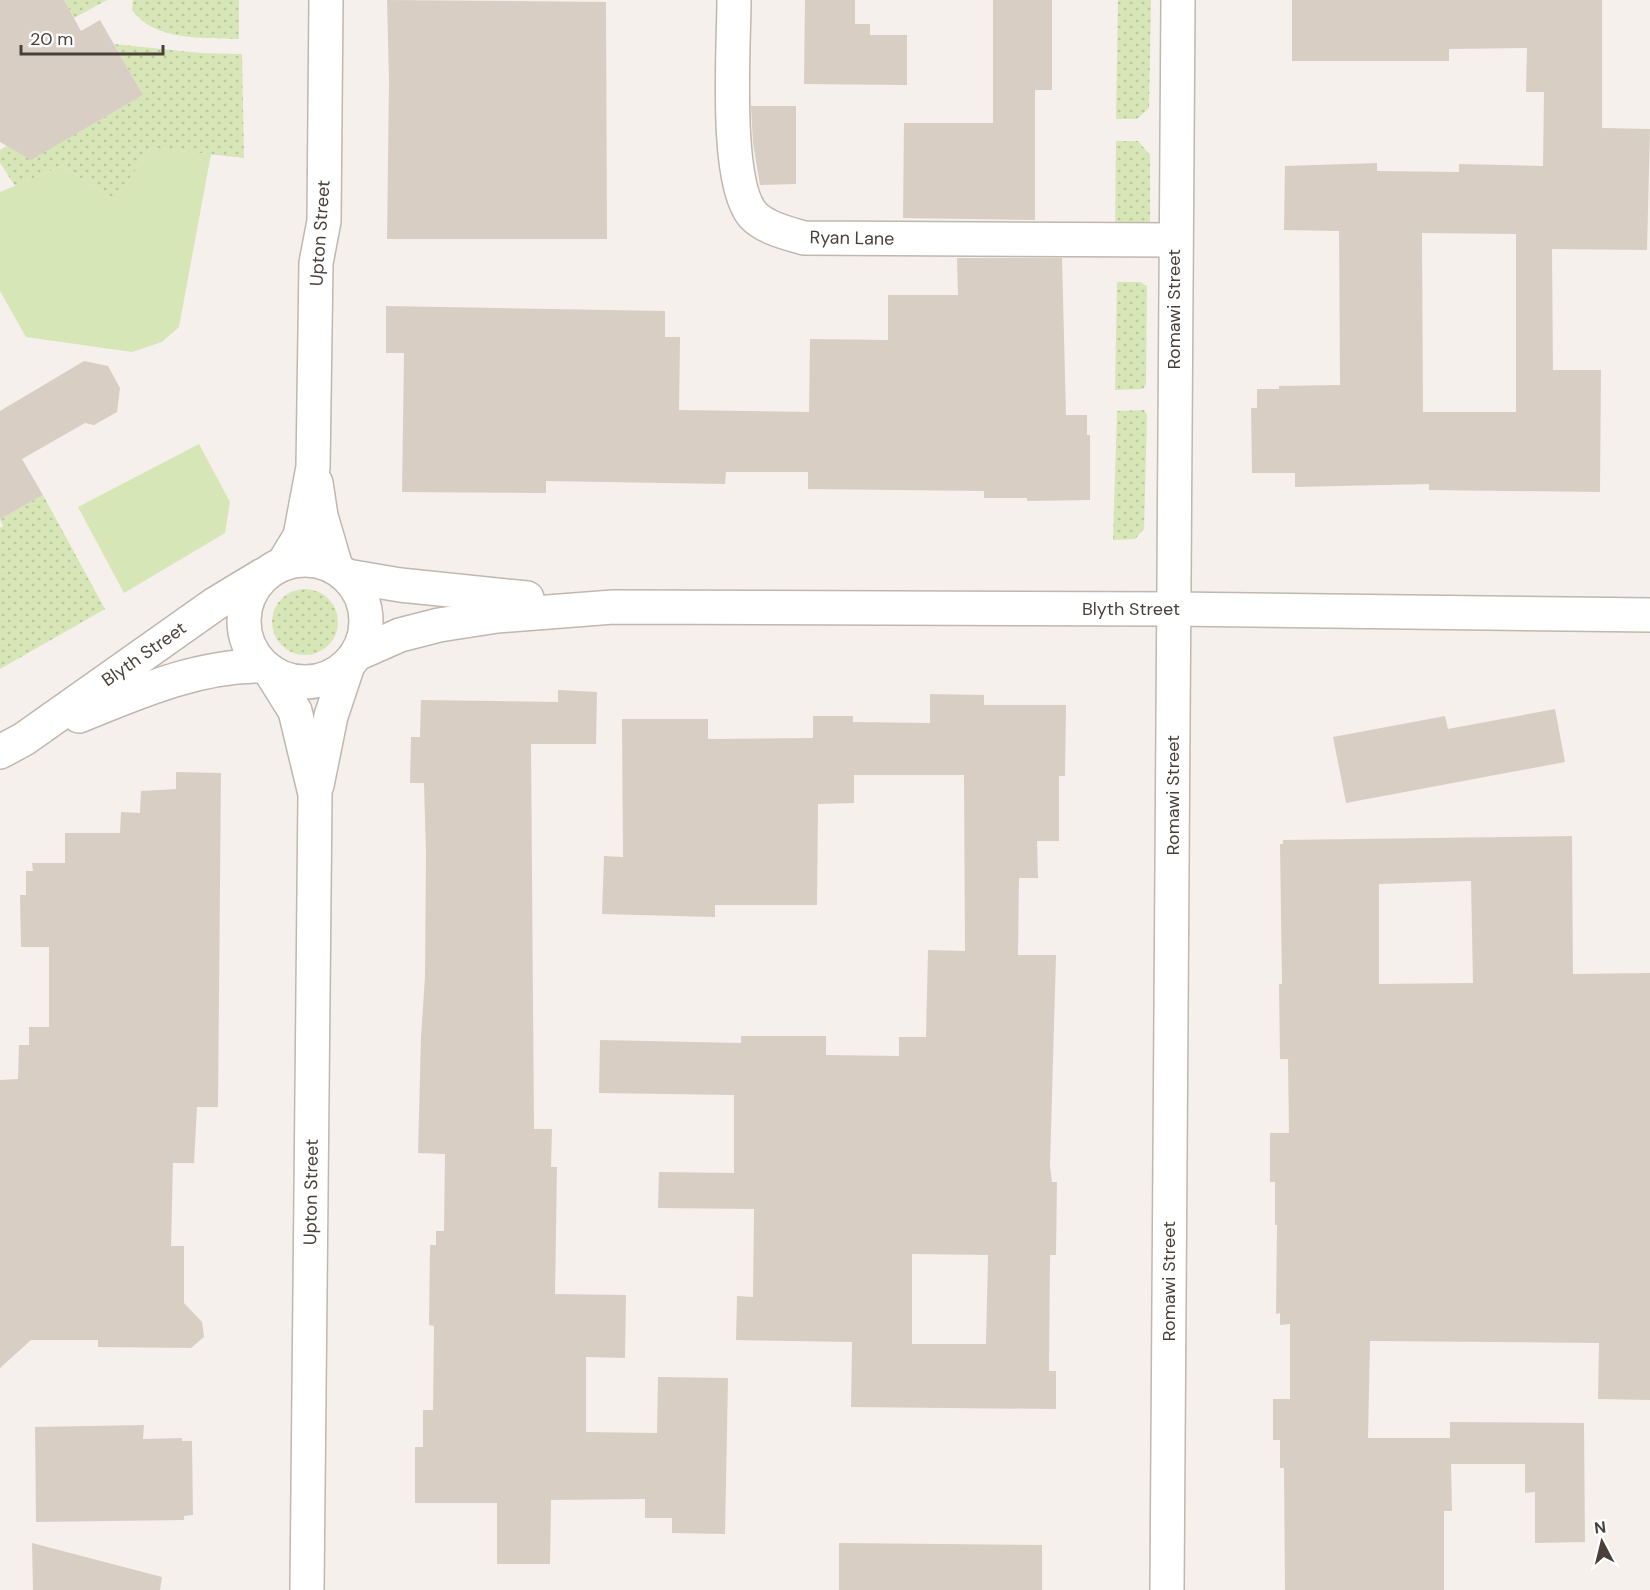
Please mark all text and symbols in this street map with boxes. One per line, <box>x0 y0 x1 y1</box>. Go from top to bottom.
scale bar <box>21 18 164 56</box>
text: 20 m <box>30 27 73 51</box>
street label: Upton Street <box>304 179 336 287</box>
street label: Ryan Lane <box>809 225 895 251</box>
street label: Romawi Street <box>1162 249 1186 369</box>
street label: Blyth Street <box>1082 597 1180 621</box>
street label: Blyth Street <box>97 616 191 692</box>
street label: Romawi Street <box>1161 735 1185 855</box>
street label: Upton Street <box>298 1139 324 1245</box>
street label: Romawi Street <box>1157 1221 1181 1341</box>
north arrow <box>1572 1512 1632 1572</box>
text: N <box>1593 1516 1607 1539</box>

